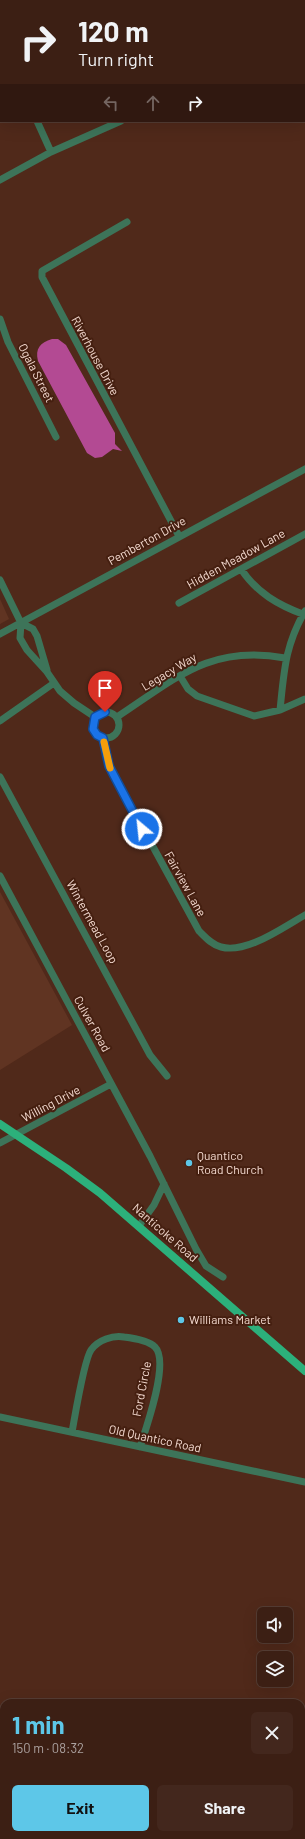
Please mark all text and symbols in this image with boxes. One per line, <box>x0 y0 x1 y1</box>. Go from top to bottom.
text: 120 m <box>78 14 149 48</box>
icon: right <box>12 16 64 68</box>
text: Turn right <box>78 48 154 70</box>
icon: left <box>100 92 122 114</box>
icon: ahead <box>142 92 164 114</box>
icon: right <box>184 92 206 114</box>
street label: Riverhouse Drive <box>69 314 123 397</box>
street label: Ogala Street <box>16 341 58 404</box>
street label: Pemberton Drive <box>105 513 188 567</box>
street label: Hidden Meadow Lane <box>184 525 287 591</box>
street label: Legacy Way <box>139 649 199 693</box>
pin <box>88 671 122 712</box>
icon: arrive <box>94 677 116 699</box>
position arrow <box>121 808 163 850</box>
street label: Fairview Lane <box>162 849 209 918</box>
street label: Wintermead Loop <box>64 878 121 965</box>
street label: Culver Road <box>72 993 114 1054</box>
street label: Willing Drive <box>19 1082 82 1124</box>
place label: Quantico Road Church <box>197 1148 263 1176</box>
marker: Quantico Road Church <box>184 1158 194 1168</box>
street label: Nanticoke Road <box>130 1200 201 1264</box>
place label: Williams Market <box>189 1312 271 1326</box>
marker: Williams Market <box>176 1315 186 1325</box>
street label: Ford Circle <box>129 1360 153 1418</box>
street label: Old Quantico Road <box>108 1421 203 1455</box>
map controls <box>257 1607 293 1687</box>
button: sound <box>257 1607 293 1643</box>
button: layers <box>257 1651 293 1687</box>
text: 1 min <box>12 1710 65 1739</box>
button: close <box>251 1712 293 1754</box>
text: 150 m · 08:32 <box>12 1740 84 1756</box>
button: Exit <box>12 1785 149 1831</box>
button: Share <box>157 1785 293 1831</box>

